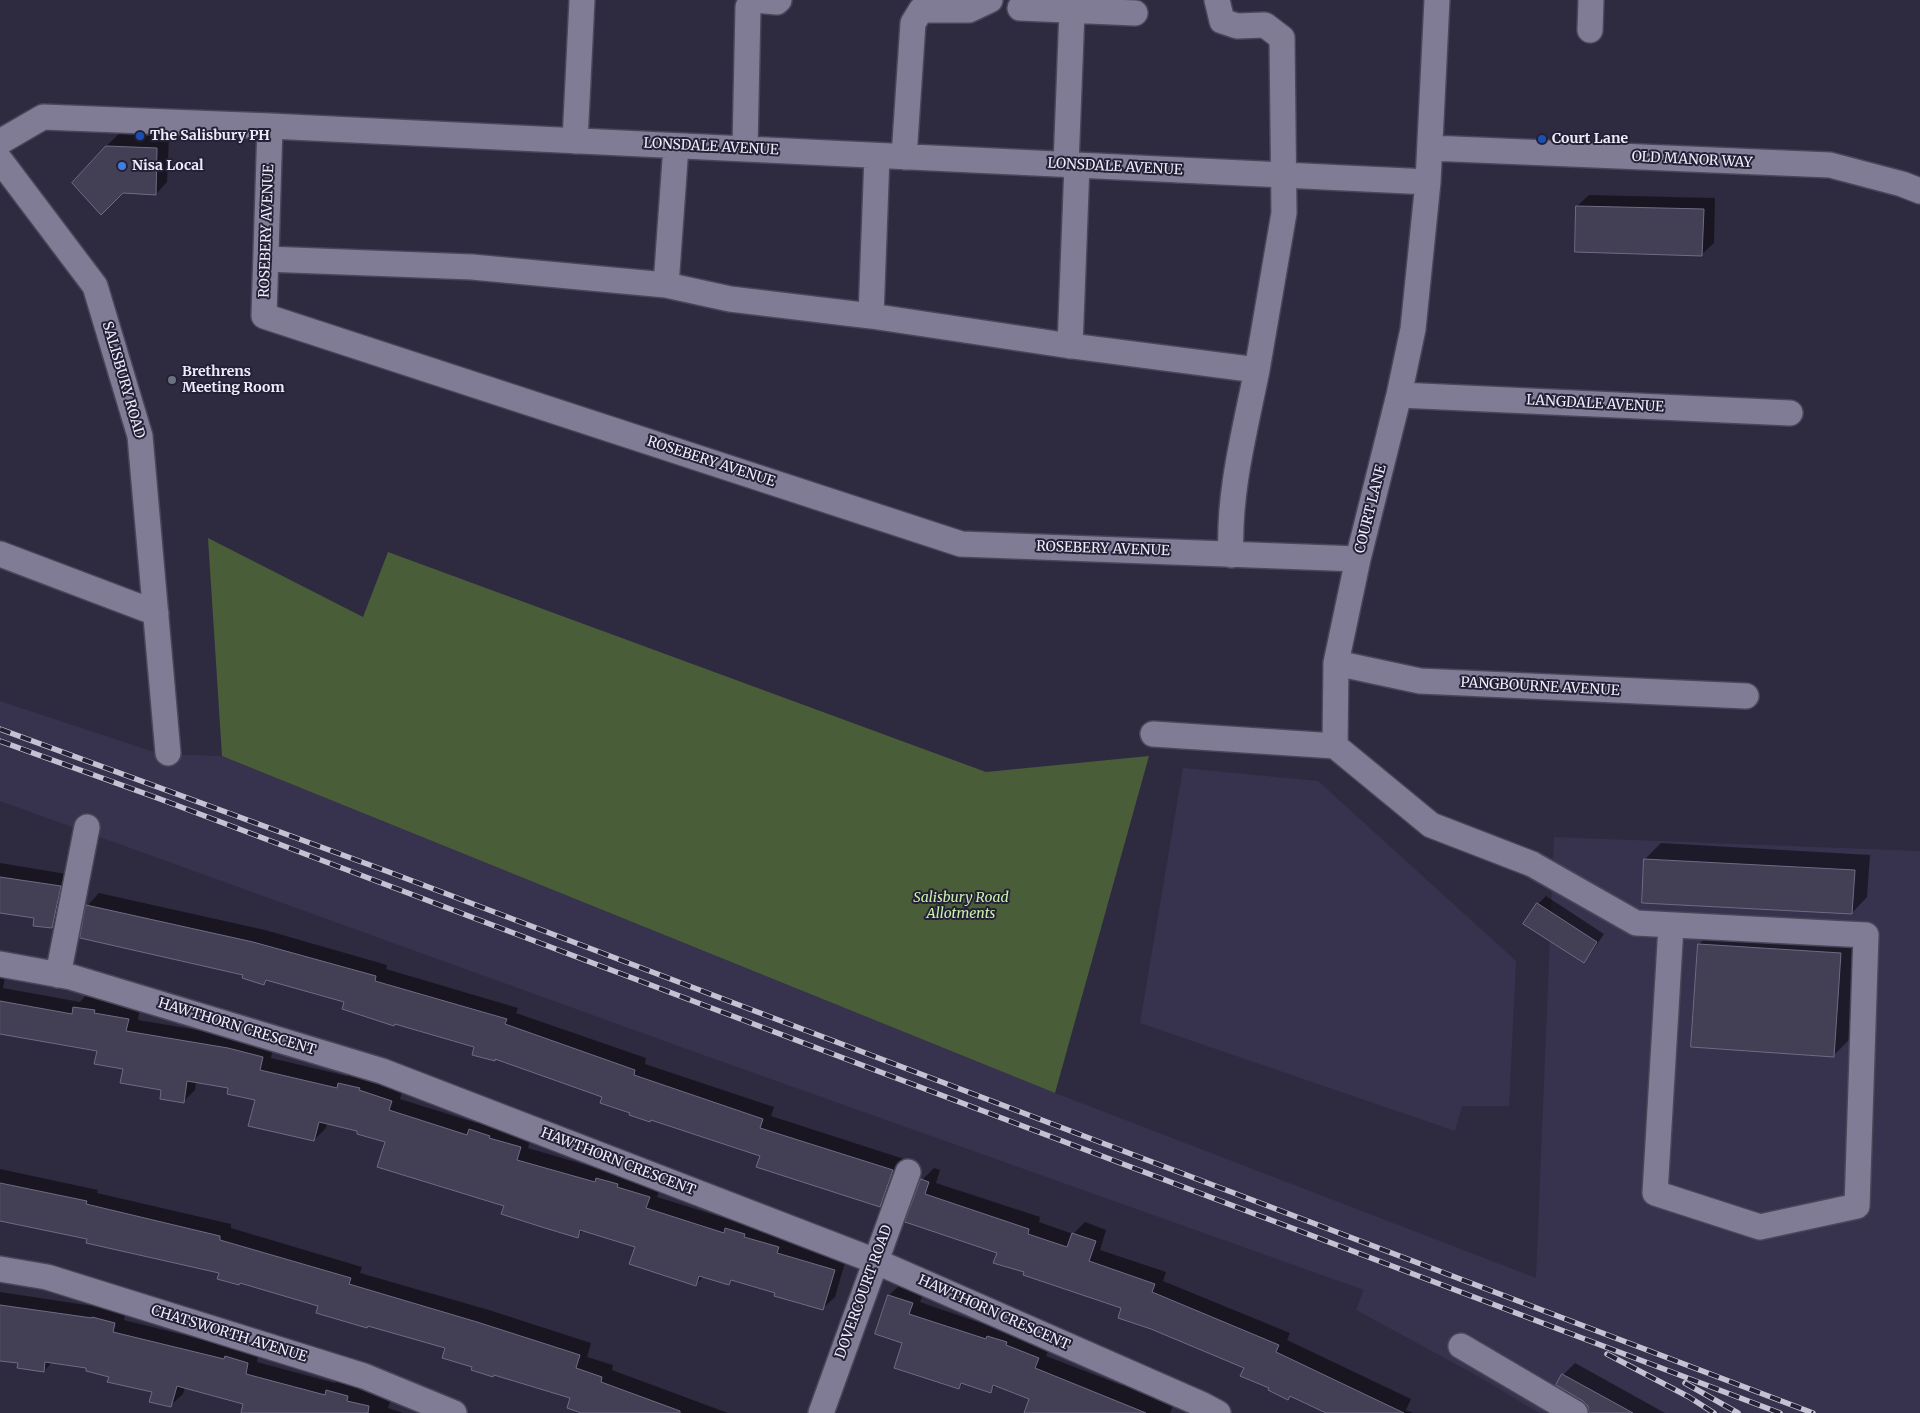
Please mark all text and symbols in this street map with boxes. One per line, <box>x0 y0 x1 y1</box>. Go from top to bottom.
place label: The Salisbury PH <box>150 128 270 144</box>
marker: The Salisbury PH <box>134 130 146 142</box>
place label: Court Lane <box>1552 131 1628 147</box>
marker: Court Lane <box>1536 133 1548 145</box>
street label: LONSDALE AVENUE <box>643 135 779 159</box>
street label: OLD MANOR WAY <box>1631 148 1753 172</box>
street label: LONSDALE AVENUE <box>1047 155 1183 179</box>
place label: Nisa Local <box>132 158 204 174</box>
marker: Nisa Local <box>116 160 128 172</box>
street label: ROSEBERY AVENUE <box>256 164 278 298</box>
street label: SALISBURY ROAD <box>98 320 148 440</box>
place label: Brethrens Meeting Room <box>182 364 284 397</box>
marker: Brethrens Meeting Room <box>166 374 178 386</box>
street label: LANGDALE AVENUE <box>1526 392 1664 416</box>
street label: ROSEBERY AVENUE <box>645 433 777 491</box>
street label: COURT LANE <box>1352 463 1390 555</box>
street label: ROSEBERY AVENUE <box>1036 538 1170 560</box>
street label: PANGBOURNE AVENUE <box>1460 674 1620 700</box>
park label: Salisbury Road Allotments <box>913 890 1009 922</box>
street label: HAWTHORN CRESCENT <box>156 995 318 1059</box>
street label: HAWTHORN CRESCENT <box>538 1125 698 1199</box>
street label: DOVERCOURT ROAD <box>832 1223 896 1361</box>
street label: HAWTHORN CRESCENT <box>916 1272 1072 1354</box>
street label: CHATSWORTH AVENUE <box>149 1302 309 1366</box>

